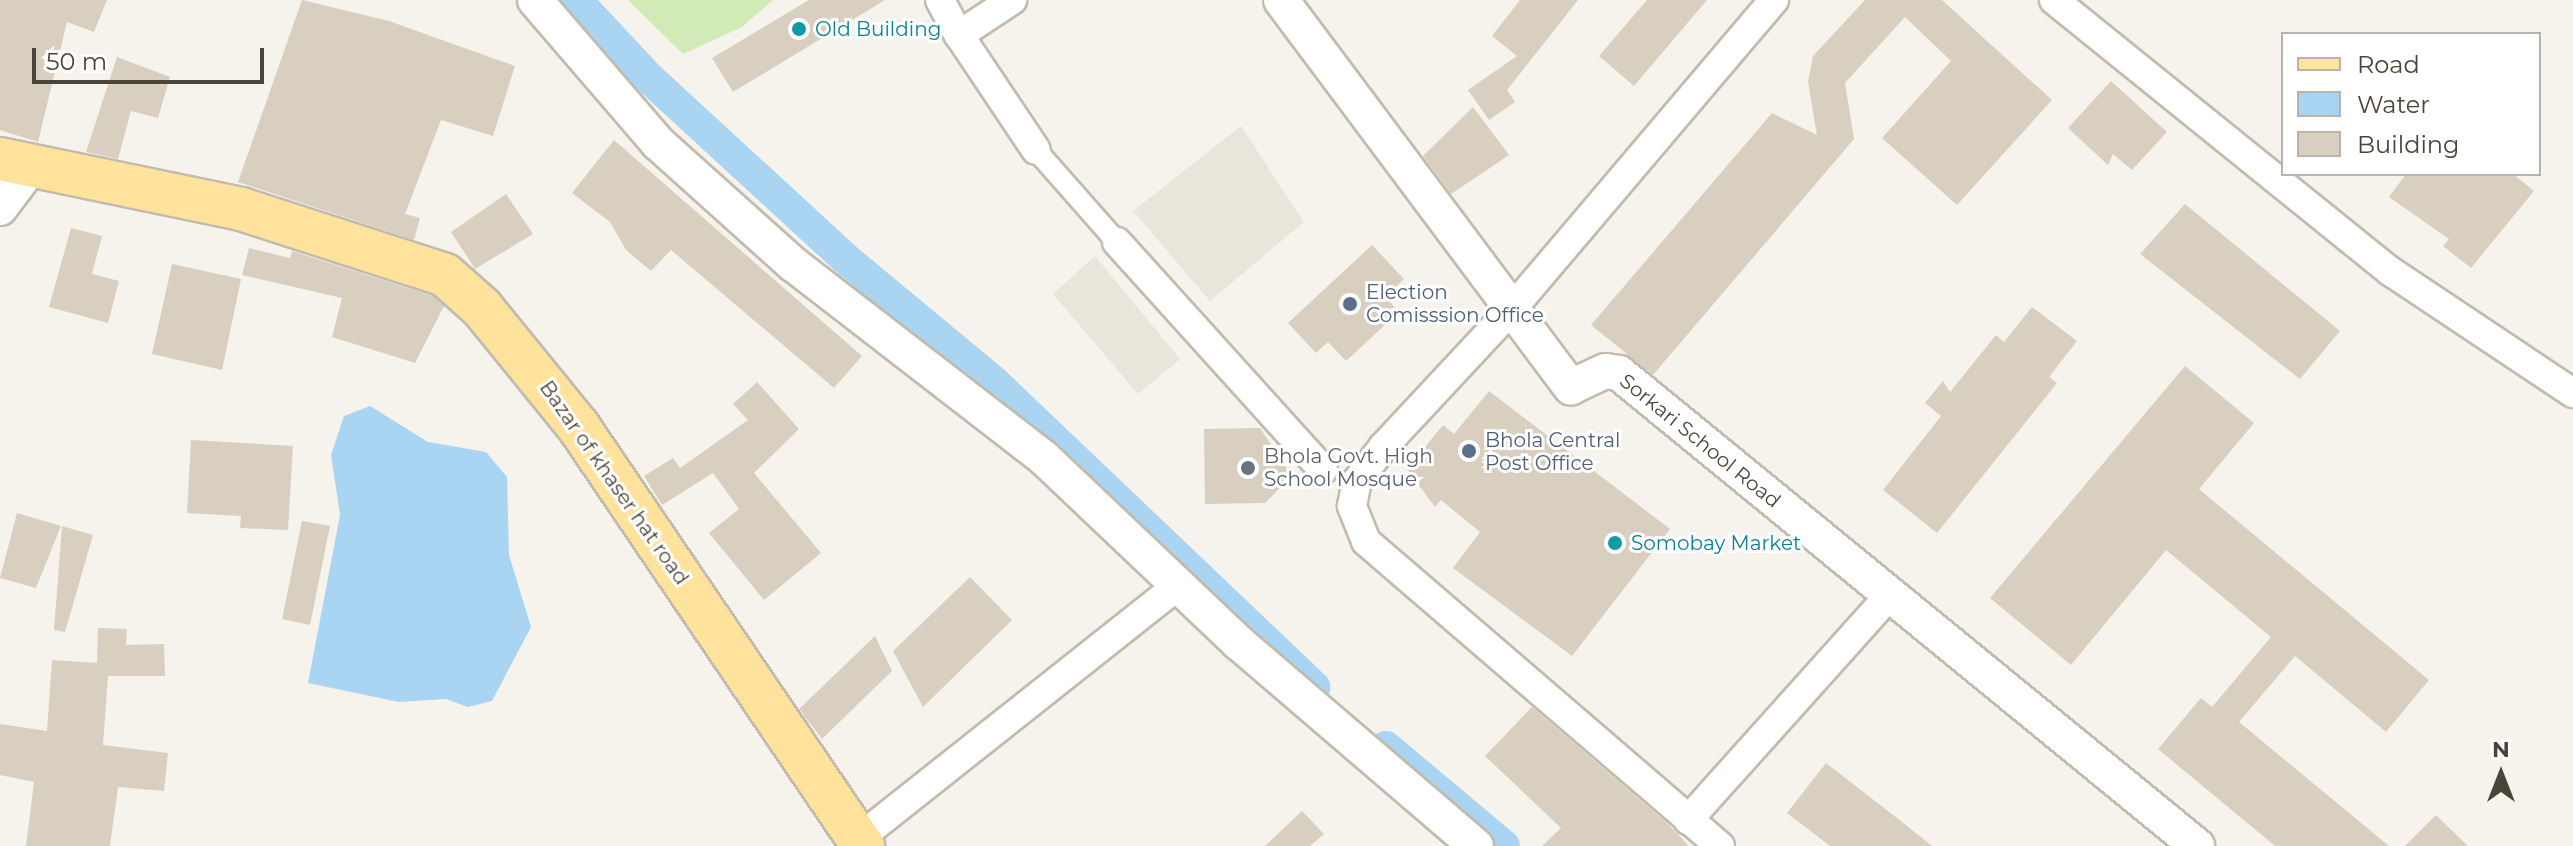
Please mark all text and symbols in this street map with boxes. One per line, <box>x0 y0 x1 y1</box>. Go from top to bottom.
place label: Old Building <box>815 17 941 41</box>
marker: Old Building <box>790 20 808 38</box>
scale bar <box>36 32 268 82</box>
legend <box>2281 32 2541 176</box>
text: 50 m <box>46 47 107 76</box>
text: Road <box>2357 50 2420 79</box>
text: Water <box>2357 90 2430 119</box>
text: Building <box>2357 130 2460 159</box>
place label: Election Comisssion Office <box>1366 280 1544 327</box>
marker: Election Comisssion Office <box>1341 295 1359 313</box>
street label: Sorkari School Road <box>1615 369 1785 513</box>
street label: Bazar of khaser hat road <box>534 376 694 590</box>
place label: Bhola Central Post Office <box>1485 428 1620 475</box>
marker: Bhola Central Post Office <box>1460 442 1478 460</box>
place label: Bhola Govt. High School Mosque <box>1264 444 1433 491</box>
marker: Bhola Govt. High School Mosque <box>1239 459 1257 477</box>
place label: Somobay Market <box>1631 531 1801 555</box>
marker: Somobay Market <box>1606 534 1624 552</box>
north arrow <box>2461 734 2541 814</box>
text: N <box>2492 736 2510 763</box>

